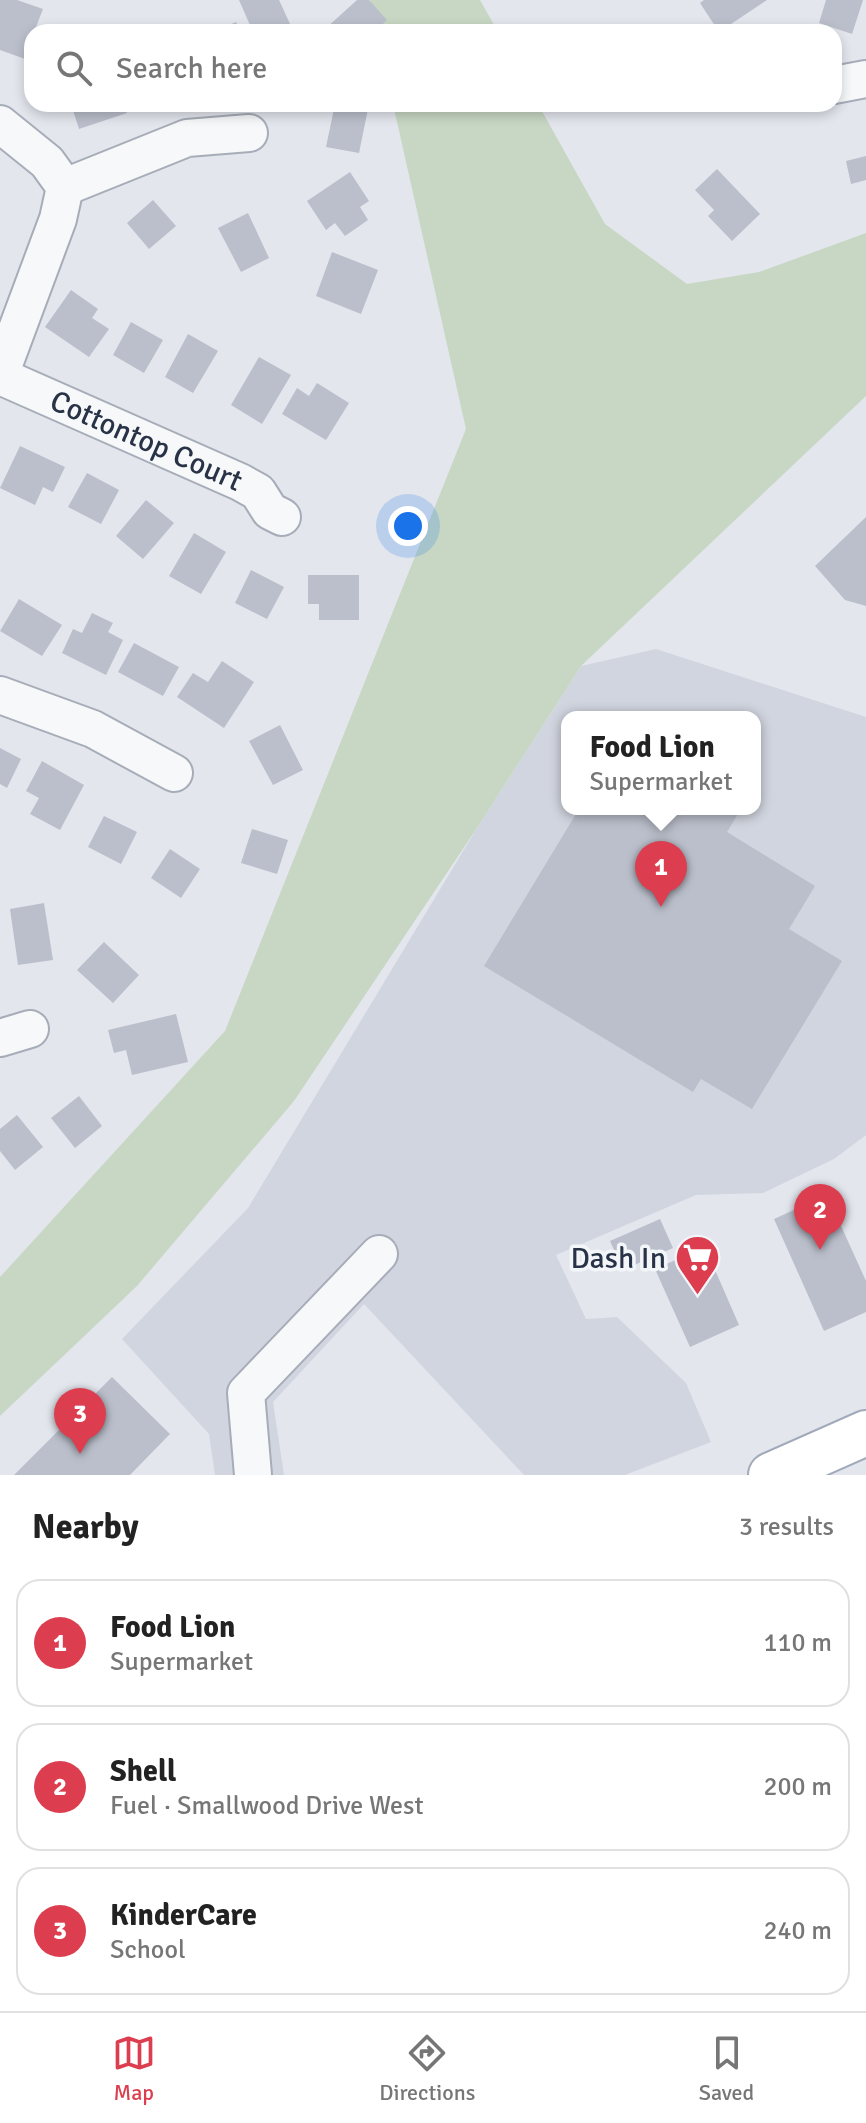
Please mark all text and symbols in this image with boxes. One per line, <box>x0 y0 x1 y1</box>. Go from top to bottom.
search box <box>24 24 842 112</box>
icon: search <box>52 46 96 90</box>
text: Search here <box>116 50 267 87</box>
street label: Cottontop Court <box>44 382 248 499</box>
your location <box>388 506 428 546</box>
popup <box>561 711 761 815</box>
text: Food Lion <box>589 729 715 766</box>
text: Supermarket <box>589 766 733 798</box>
pin: 1 <box>635 841 687 907</box>
pin: 2 <box>794 1184 846 1250</box>
supermarket icon: Dash In <box>673 1234 721 1297</box>
place label: Dash In <box>570 1240 666 1277</box>
pin: 3 <box>54 1388 106 1454</box>
text: Nearby <box>32 1506 139 1548</box>
text: 3 results <box>739 1511 834 1543</box>
text: Food Lion <box>110 1609 235 1646</box>
text: 1 <box>53 1627 67 1659</box>
text: 110 m <box>763 1627 832 1659</box>
text: Supermarket <box>110 1646 253 1678</box>
text: Shell <box>110 1753 176 1790</box>
text: 2 <box>53 1771 67 1803</box>
text: 200 m <box>763 1771 832 1803</box>
text: Fuel · Smallwood Drive West <box>110 1790 424 1822</box>
text: KinderCare <box>110 1897 257 1934</box>
text: 3 <box>53 1915 67 1947</box>
text: 240 m <box>763 1915 832 1947</box>
text: School <box>110 1934 186 1966</box>
tab: Map <box>112 2031 156 2106</box>
tab: Directions <box>379 2031 475 2106</box>
tab: Saved <box>699 2031 754 2106</box>

